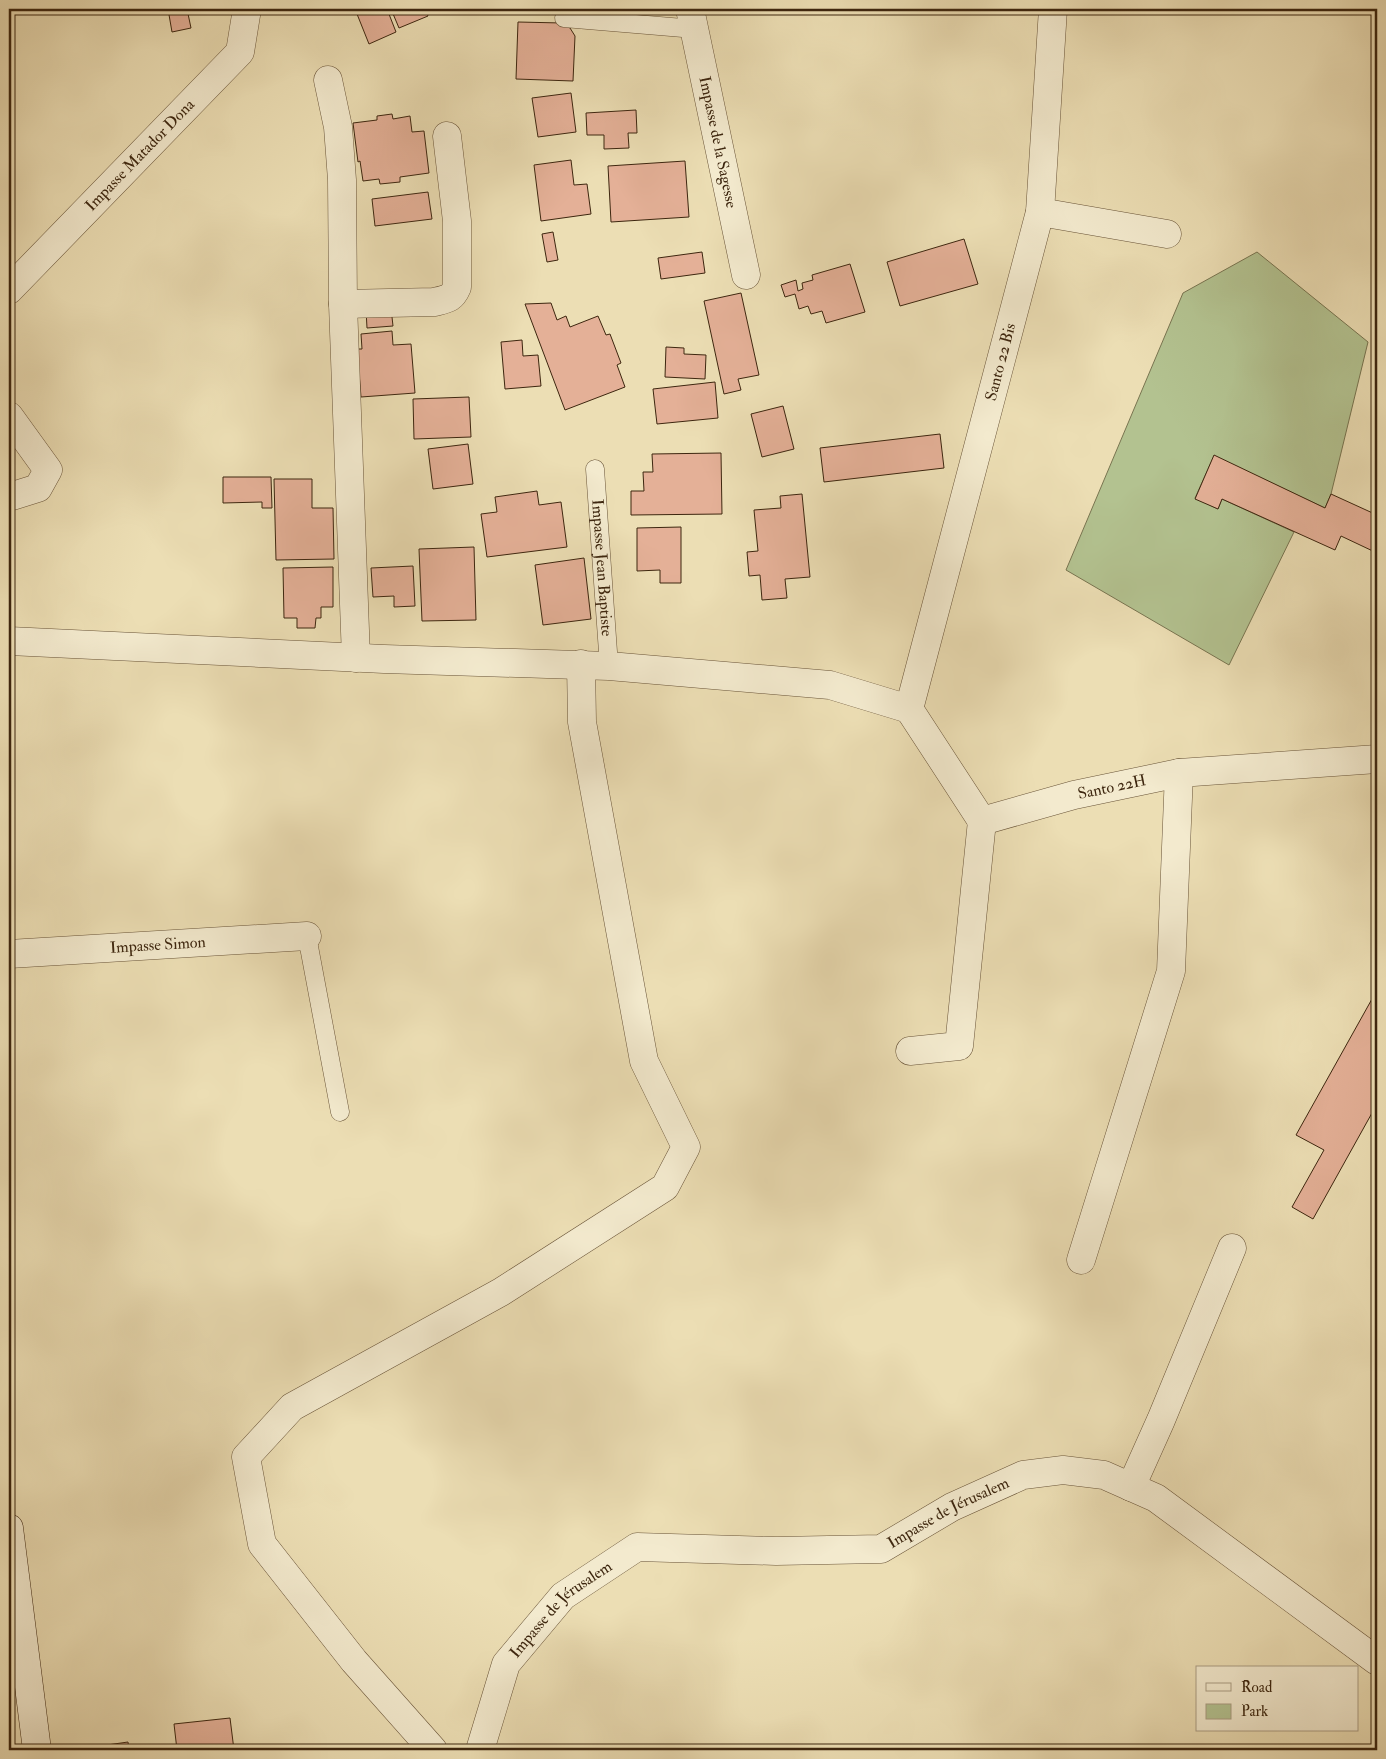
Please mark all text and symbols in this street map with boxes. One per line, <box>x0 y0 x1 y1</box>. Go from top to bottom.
street label: Impasse de la Sagesse <box>694 74 742 210</box>
street label: Impasse Matador Dona <box>81 94 199 215</box>
street label: Santo 22 Bis <box>981 321 1020 403</box>
street label: Impasse Jean Baptiste <box>587 498 617 637</box>
street label: Santo 22H <box>1076 770 1148 804</box>
street label: Impasse Simon <box>109 932 206 958</box>
street label: Impasse de Jérusalem <box>884 1472 1013 1553</box>
street label: Impasse de Jérusalem <box>505 1556 616 1662</box>
legend <box>1196 1666 1358 1732</box>
text: Road <box>1241 1678 1273 1697</box>
text: Park <box>1241 1702 1268 1721</box>

